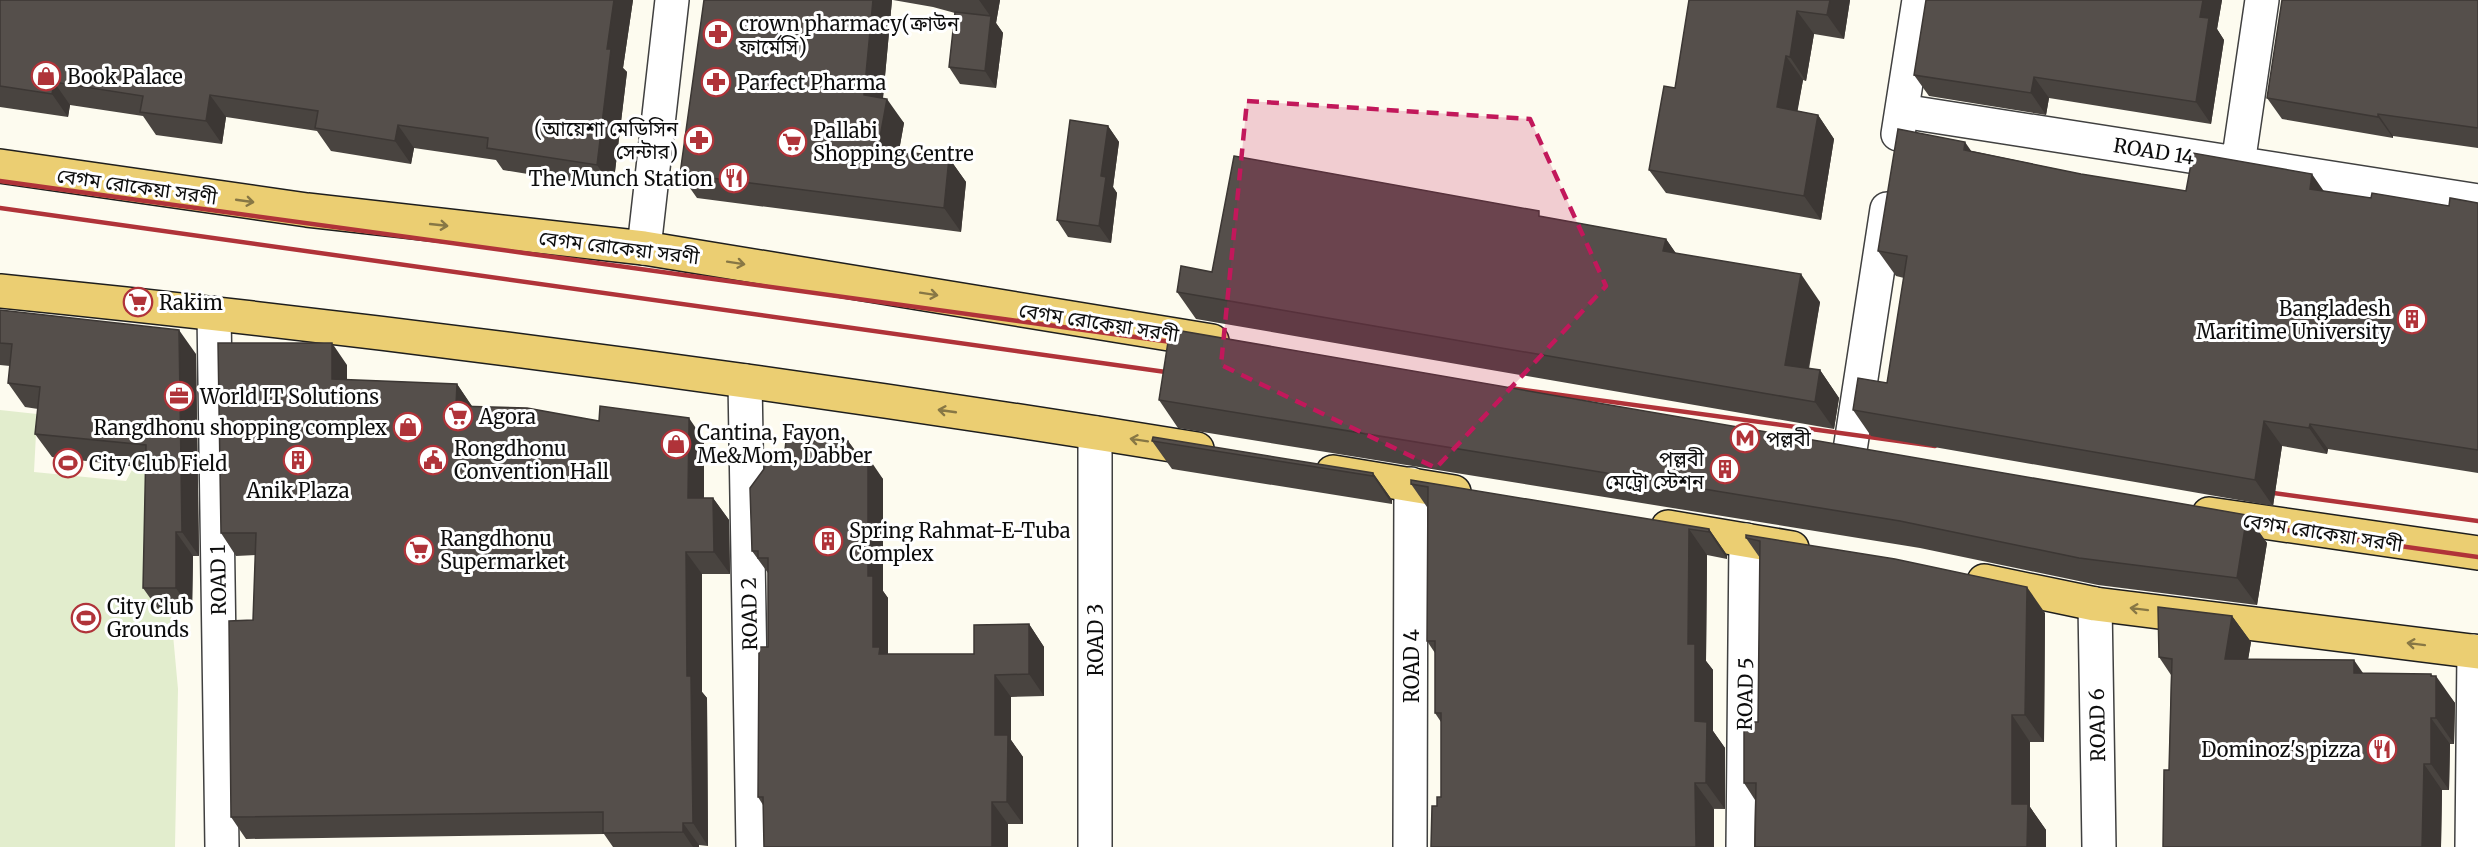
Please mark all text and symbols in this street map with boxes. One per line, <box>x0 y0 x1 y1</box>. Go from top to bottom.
place label: crown pharmacy(ক্রাউন ফার্মেসি) <box>738 11 960 59</box>
pharmacy icon: crown pharmacy(ক্রাউন ফার্মেসি) <box>702 18 734 50</box>
shop icon: Book Palace <box>30 60 62 92</box>
place label: Book Palace <box>67 64 183 89</box>
pharmacy icon: Parfect Pharma <box>700 66 732 98</box>
place label: Parfect Pharma <box>737 70 887 95</box>
place label: (আয়েশা মেডিসিন সেন্টার) <box>534 116 679 164</box>
place label: Pallabi Shopping Centre <box>813 118 974 166</box>
pharmacy icon: (আয়েশা মেডিসিন সেন্টার) <box>683 124 715 156</box>
supermarket icon: Pallabi Shopping Centre <box>776 126 808 158</box>
street label: ROAD 14 <box>2112 132 2196 170</box>
street label: বেগম রোকেয়া সরণী <box>55 162 219 210</box>
restaurant icon: The Munch Station <box>718 162 750 194</box>
place label: The Munch Station <box>528 166 713 191</box>
one-way arrow <box>235 196 254 207</box>
one-way arrow <box>428 220 448 231</box>
street label: বেগম রোকেয়া সরণী <box>537 225 701 269</box>
one-way arrow <box>726 257 745 268</box>
supermarket icon: Rakim <box>122 286 154 318</box>
one-way arrow <box>918 289 938 300</box>
place label: Rakim <box>159 290 223 315</box>
place label: Bangladesh Maritime University <box>2196 296 2391 344</box>
street label: বেগম রোকেয়া সরণী <box>1017 297 1181 347</box>
building icon: Bangladesh Maritime University <box>2396 303 2428 335</box>
office icon: World IT Solutions <box>163 380 195 412</box>
place label: World IT Solutions <box>199 384 379 409</box>
supermarket icon: Agora <box>442 400 474 432</box>
place label: Agora <box>478 404 536 429</box>
one-way arrow <box>937 405 957 416</box>
shop icon: Rangdhonu shopping complex <box>392 411 424 443</box>
place label: Rangdhonu shopping complex <box>93 415 387 440</box>
place label: Cantina, Fayon, Me&Mom, Dabber <box>697 420 872 468</box>
metro station icon: পল্লবী <box>1729 422 1761 454</box>
place label: পল্লবী <box>1766 426 1812 451</box>
shop icon: Cantina, Fayon, Me&Mom, Dabber <box>660 428 692 460</box>
one-way arrow <box>1130 434 1150 445</box>
place label: Rongdhonu Convention Hall <box>454 436 609 484</box>
building icon: Anik Plaza <box>282 444 314 476</box>
public building icon: Rongdhonu Convention Hall <box>417 444 449 476</box>
place label: পল্লবী মেট্রো স্টেশন <box>1605 446 1705 494</box>
sports icon: City Club Field <box>52 447 84 479</box>
place label: City Club Field <box>89 451 227 476</box>
building icon: পল্লবী মেট্রো স্টেশন <box>1709 453 1741 485</box>
place label: Anik Plaza <box>246 478 350 503</box>
street label: বেগম রোকেয়া সরণী <box>2241 507 2405 557</box>
place label: Spring Rahmat-E-Tuba Complex <box>849 518 1071 566</box>
building icon: Spring Rahmat-E-Tuba Complex <box>812 525 844 557</box>
place label: Rangdhonu Supermarket <box>440 526 566 574</box>
supermarket icon: Rangdhonu Supermarket <box>403 534 435 566</box>
street label: ROAD 1 <box>205 545 231 615</box>
street label: ROAD 2 <box>736 577 762 651</box>
place label: City Club Grounds <box>107 594 194 642</box>
sports icon: City Club Grounds <box>70 602 102 634</box>
street label: ROAD 3 <box>1083 604 1108 676</box>
one-way arrow <box>2130 604 2150 615</box>
street label: ROAD 4 <box>1399 629 1424 703</box>
one-way arrow <box>2407 638 2426 649</box>
street label: ROAD 5 <box>1732 657 1758 731</box>
street label: ROAD 6 <box>2084 688 2110 762</box>
restaurant icon: Dominoz's pizza <box>2366 733 2398 765</box>
place label: Dominoz's pizza <box>2201 737 2361 762</box>

